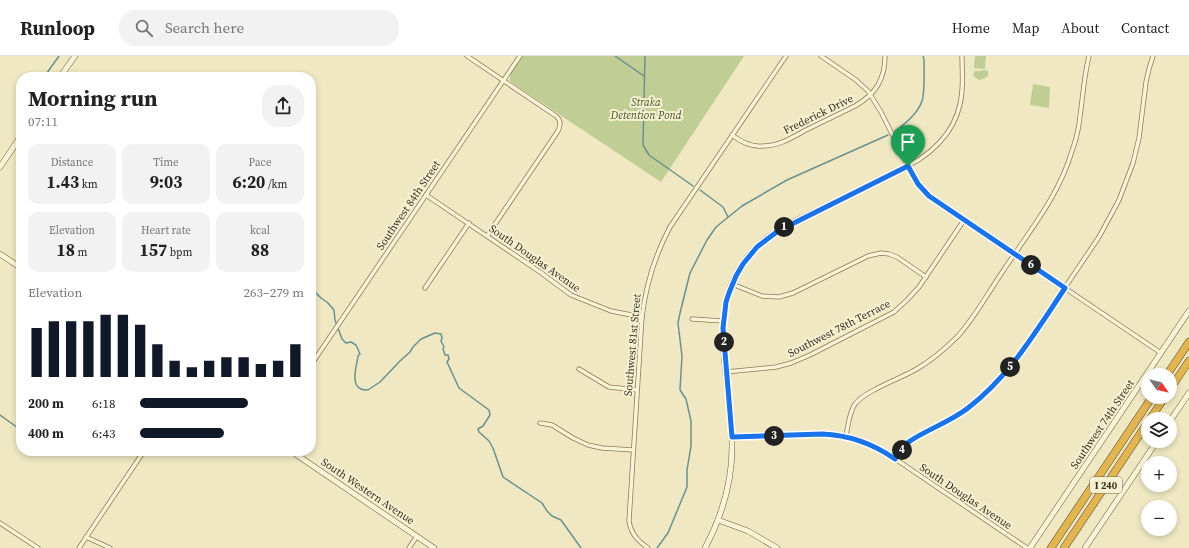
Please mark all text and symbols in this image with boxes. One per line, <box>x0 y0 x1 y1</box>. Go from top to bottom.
search box <box>119 10 399 46</box>
text: Runloop <box>20 15 95 41</box>
icon: search <box>133 17 155 39</box>
text: Search here <box>165 17 244 38</box>
text: Home <box>952 18 990 38</box>
text: Map <box>1012 18 1039 38</box>
text: About <box>1061 18 1099 38</box>
text: Contact <box>1121 18 1169 38</box>
text: Morning run <box>28 83 158 113</box>
button: share <box>262 85 304 127</box>
street label: Frederick Drive <box>781 91 856 138</box>
park label: Straka Detention Pond <box>609 95 682 123</box>
text: 07:11 <box>28 113 58 130</box>
pin <box>891 125 925 166</box>
icon: arrive <box>897 131 919 153</box>
text: Distance <box>51 155 93 170</box>
text: Time <box>153 155 179 170</box>
text: Pace <box>248 155 272 170</box>
street label: Southwest 84th Street <box>373 157 444 253</box>
text: 1.43 <box>46 170 79 194</box>
text: 9:03 <box>150 170 182 194</box>
text: 6:20 <box>233 170 265 194</box>
text: km <box>79 177 98 192</box>
text: /km <box>265 177 287 192</box>
pin: 1 <box>774 217 794 237</box>
text: 1 <box>781 219 787 234</box>
street label: South Douglas Avenue <box>486 221 584 296</box>
text: Elevation <box>49 223 95 238</box>
text: Heart rate <box>141 223 191 238</box>
text: kcal <box>250 223 270 238</box>
text: 18 <box>57 238 75 262</box>
text: 157 <box>140 238 167 262</box>
text: 88 <box>251 238 269 262</box>
text: m <box>75 245 87 260</box>
text: bpm <box>167 245 192 260</box>
pin: 6 <box>1021 255 1041 275</box>
text: 6 <box>1028 257 1034 272</box>
text: Elevation <box>28 284 82 301</box>
text: 263–279 m <box>244 284 304 301</box>
street label: Southwest 81st Street <box>621 293 644 397</box>
street label: Southwest 78th Terrace <box>785 296 893 361</box>
pin: 2 <box>714 332 734 352</box>
text: 2 <box>721 334 727 349</box>
pin: 5 <box>1000 357 1020 377</box>
text: 5 <box>1007 359 1013 374</box>
north arrow <box>1141 368 1177 404</box>
map controls <box>1141 368 1177 536</box>
street label: Southwest 74th Street <box>1067 376 1138 472</box>
text: 200 m <box>28 395 64 412</box>
text: 6:18 <box>92 395 115 412</box>
button: layers <box>1141 412 1177 448</box>
text: 400 m <box>28 425 64 442</box>
text: 6:43 <box>92 425 115 442</box>
pin: 3 <box>764 426 784 446</box>
text: 3 <box>771 428 777 443</box>
pin: 4 <box>892 440 912 460</box>
text: 4 <box>899 442 905 457</box>
street label: South Western Avenue <box>318 455 418 529</box>
button: + <box>1141 456 1177 492</box>
street label: South Douglas Avenue <box>917 460 1015 533</box>
road number: I 240 <box>1090 477 1122 493</box>
button: − <box>1141 500 1177 536</box>

